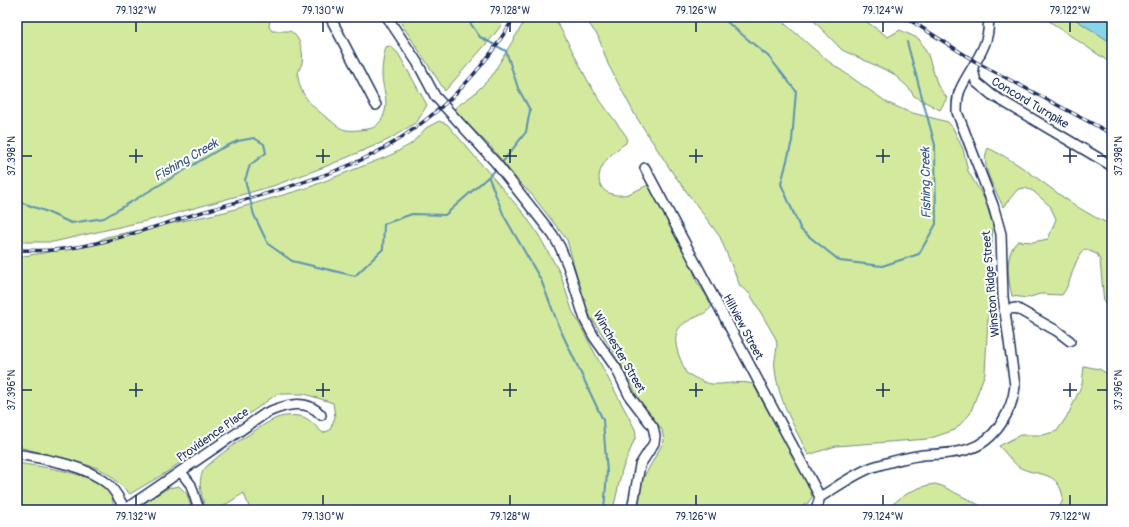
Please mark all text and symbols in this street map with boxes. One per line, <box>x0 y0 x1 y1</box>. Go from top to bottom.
text: 79.132°W <box>116 5 157 17</box>
text: 79.130°W <box>302 5 344 17</box>
text: 79.128°W <box>490 5 531 17</box>
text: 79.126°W <box>676 5 717 17</box>
text: 79.124°W <box>863 5 904 17</box>
text: 79.122°W <box>1050 5 1091 17</box>
street label: Concord Turnpike <box>989 74 1072 132</box>
water label: Fishing Creek <box>151 134 222 185</box>
text: 37.398°N <box>6 136 18 176</box>
text: 37.398°N <box>1113 136 1125 176</box>
water label: Fishing Creek <box>917 145 935 219</box>
street label: Winston Ridge Street <box>979 230 1003 338</box>
street label: Hillview Street <box>719 292 767 363</box>
street label: Winchester Street <box>589 308 649 396</box>
text: 37.396°N <box>6 369 18 410</box>
text: 37.396°N <box>1113 369 1125 410</box>
street label: Providence Place <box>174 405 252 465</box>
text: 79.132°W <box>116 511 157 523</box>
text: 79.130°W <box>302 511 344 523</box>
text: 79.128°W <box>490 511 531 523</box>
text: 79.126°W <box>676 511 717 523</box>
text: 79.124°W <box>863 511 904 523</box>
text: 79.122°W <box>1050 511 1091 523</box>

